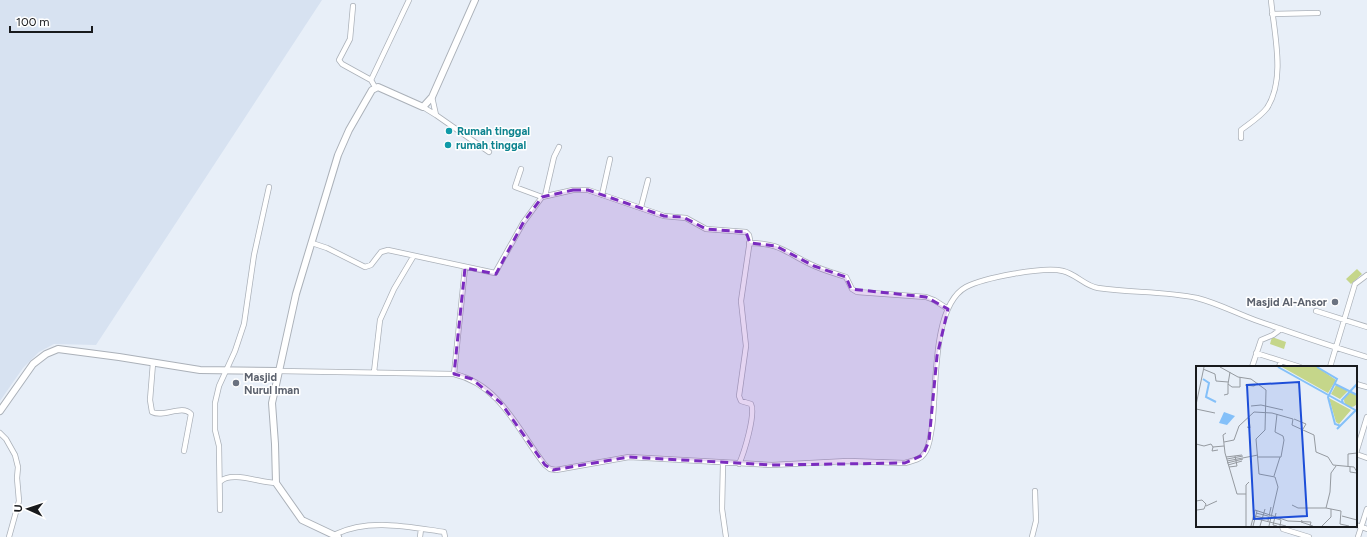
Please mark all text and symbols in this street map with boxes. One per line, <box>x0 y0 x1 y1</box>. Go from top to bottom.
scale bar <box>10 8 92 34</box>
text: 100 m <box>16 15 50 29</box>
place label: Rumah tinggal <box>457 125 530 138</box>
marker: Rumah tinggal <box>444 126 454 136</box>
place label: rumah tinggal <box>456 139 526 152</box>
marker: rumah tinggal <box>443 140 453 150</box>
place label: Masjid Al-Ansor <box>1247 296 1328 309</box>
marker: Masjid Al-Ansor <box>1330 297 1340 307</box>
inset map <box>1196 366 1357 527</box>
place label: Masjid Nurul Iman <box>244 371 299 397</box>
marker: Masjid Nurul Iman <box>231 378 241 388</box>
north arrow <box>8 489 48 529</box>
text: U <box>12 504 25 513</box>

